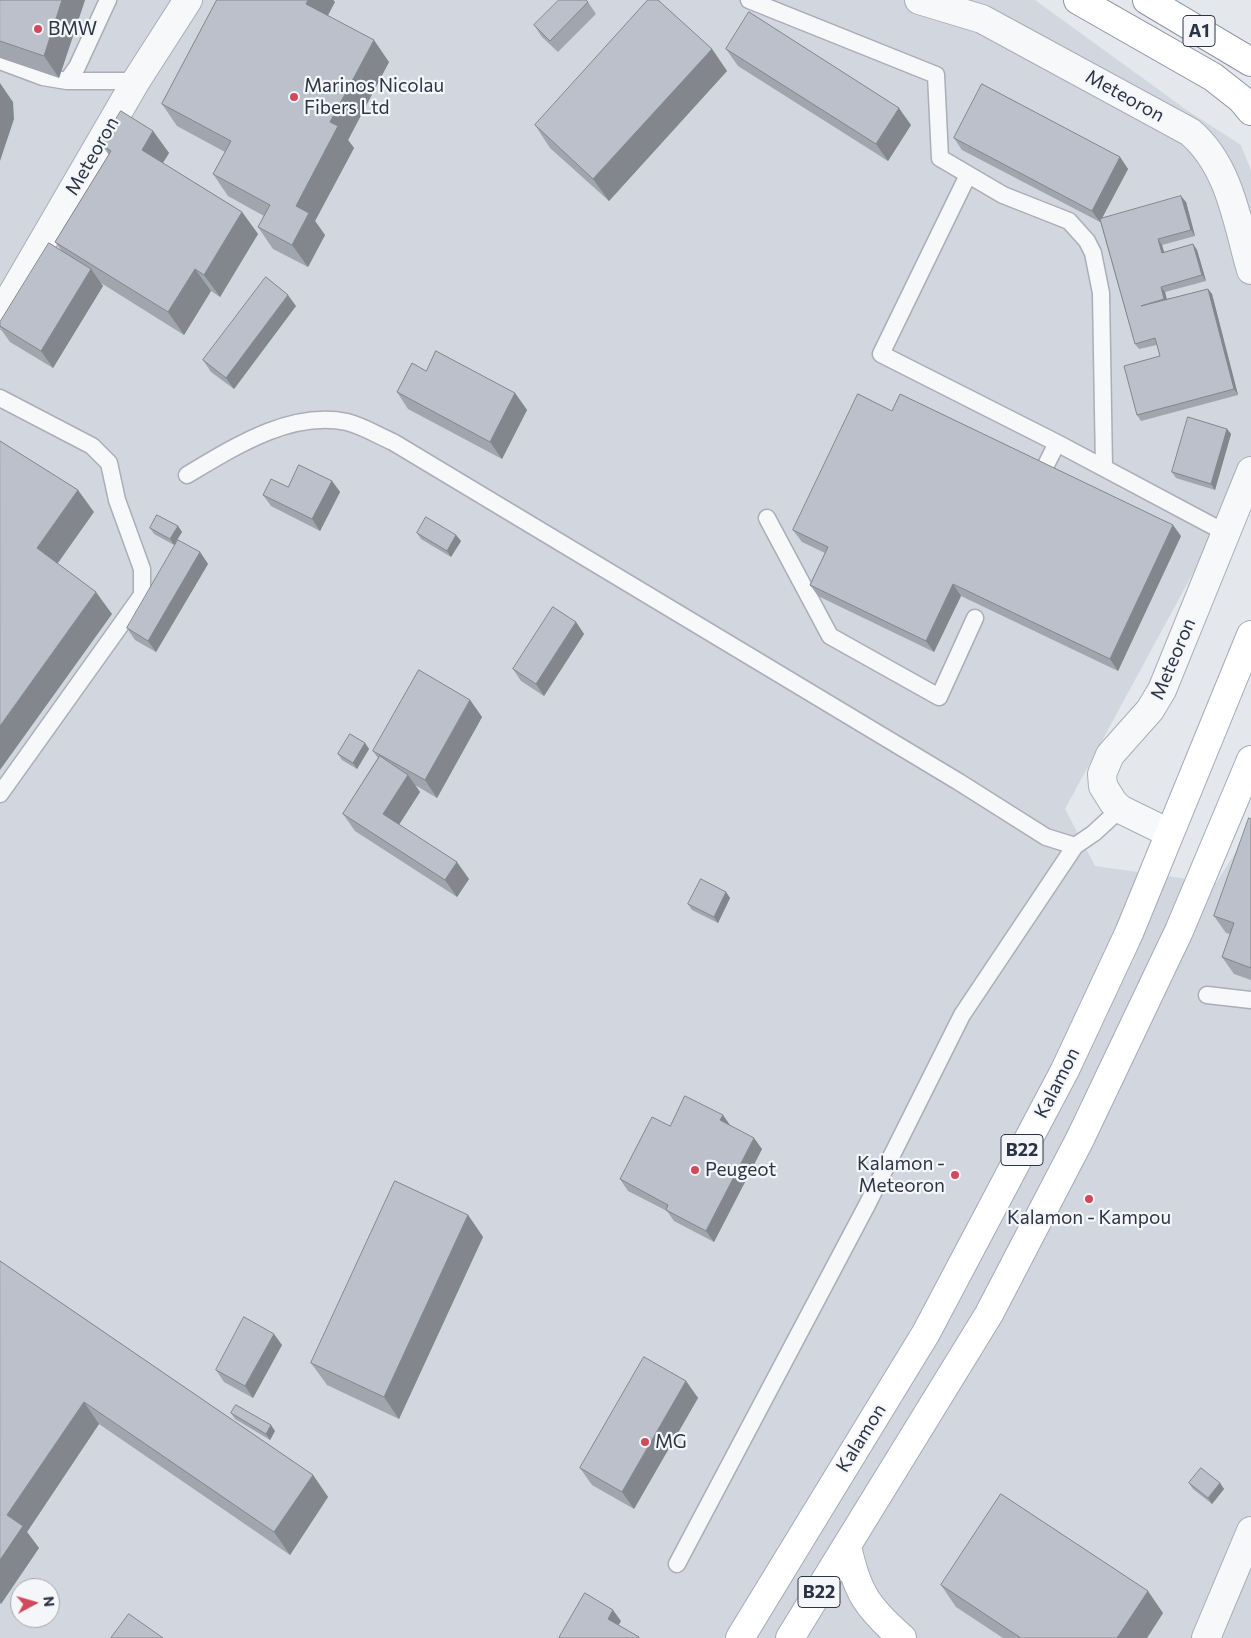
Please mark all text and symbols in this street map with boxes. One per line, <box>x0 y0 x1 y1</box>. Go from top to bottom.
road number: A1 <box>1183 16 1215 46</box>
place label: BMW <box>48 18 97 40</box>
marker: BMW <box>32 23 44 35</box>
street label: Meteoron <box>1082 65 1168 127</box>
place label: Marinos Nicolau Fibers Ltd <box>304 75 444 119</box>
marker: Marinos Nicolau Fibers Ltd <box>288 91 300 103</box>
street label: Meteoron <box>60 113 124 199</box>
street label: Meteoron <box>1146 615 1200 703</box>
street label: Kalamon <box>1030 1044 1084 1122</box>
road number: B22 <box>1001 1134 1043 1166</box>
place label: Kalamon - Meteoron <box>857 1153 945 1197</box>
place label: Peugeot <box>705 1159 776 1181</box>
marker: Peugeot <box>689 1164 701 1176</box>
marker: Kalamon - Meteoron <box>949 1169 961 1181</box>
marker: Kalamon - Kampou <box>1083 1193 1095 1205</box>
place label: Kalamon - Kampou <box>1007 1207 1171 1229</box>
street label: Kalamon <box>831 1400 891 1476</box>
place label: MG <box>655 1431 687 1453</box>
marker: MG <box>639 1436 651 1448</box>
road number: B22 <box>798 1576 840 1608</box>
north arrow <box>10 1578 60 1628</box>
text: N <box>40 1595 58 1608</box>

